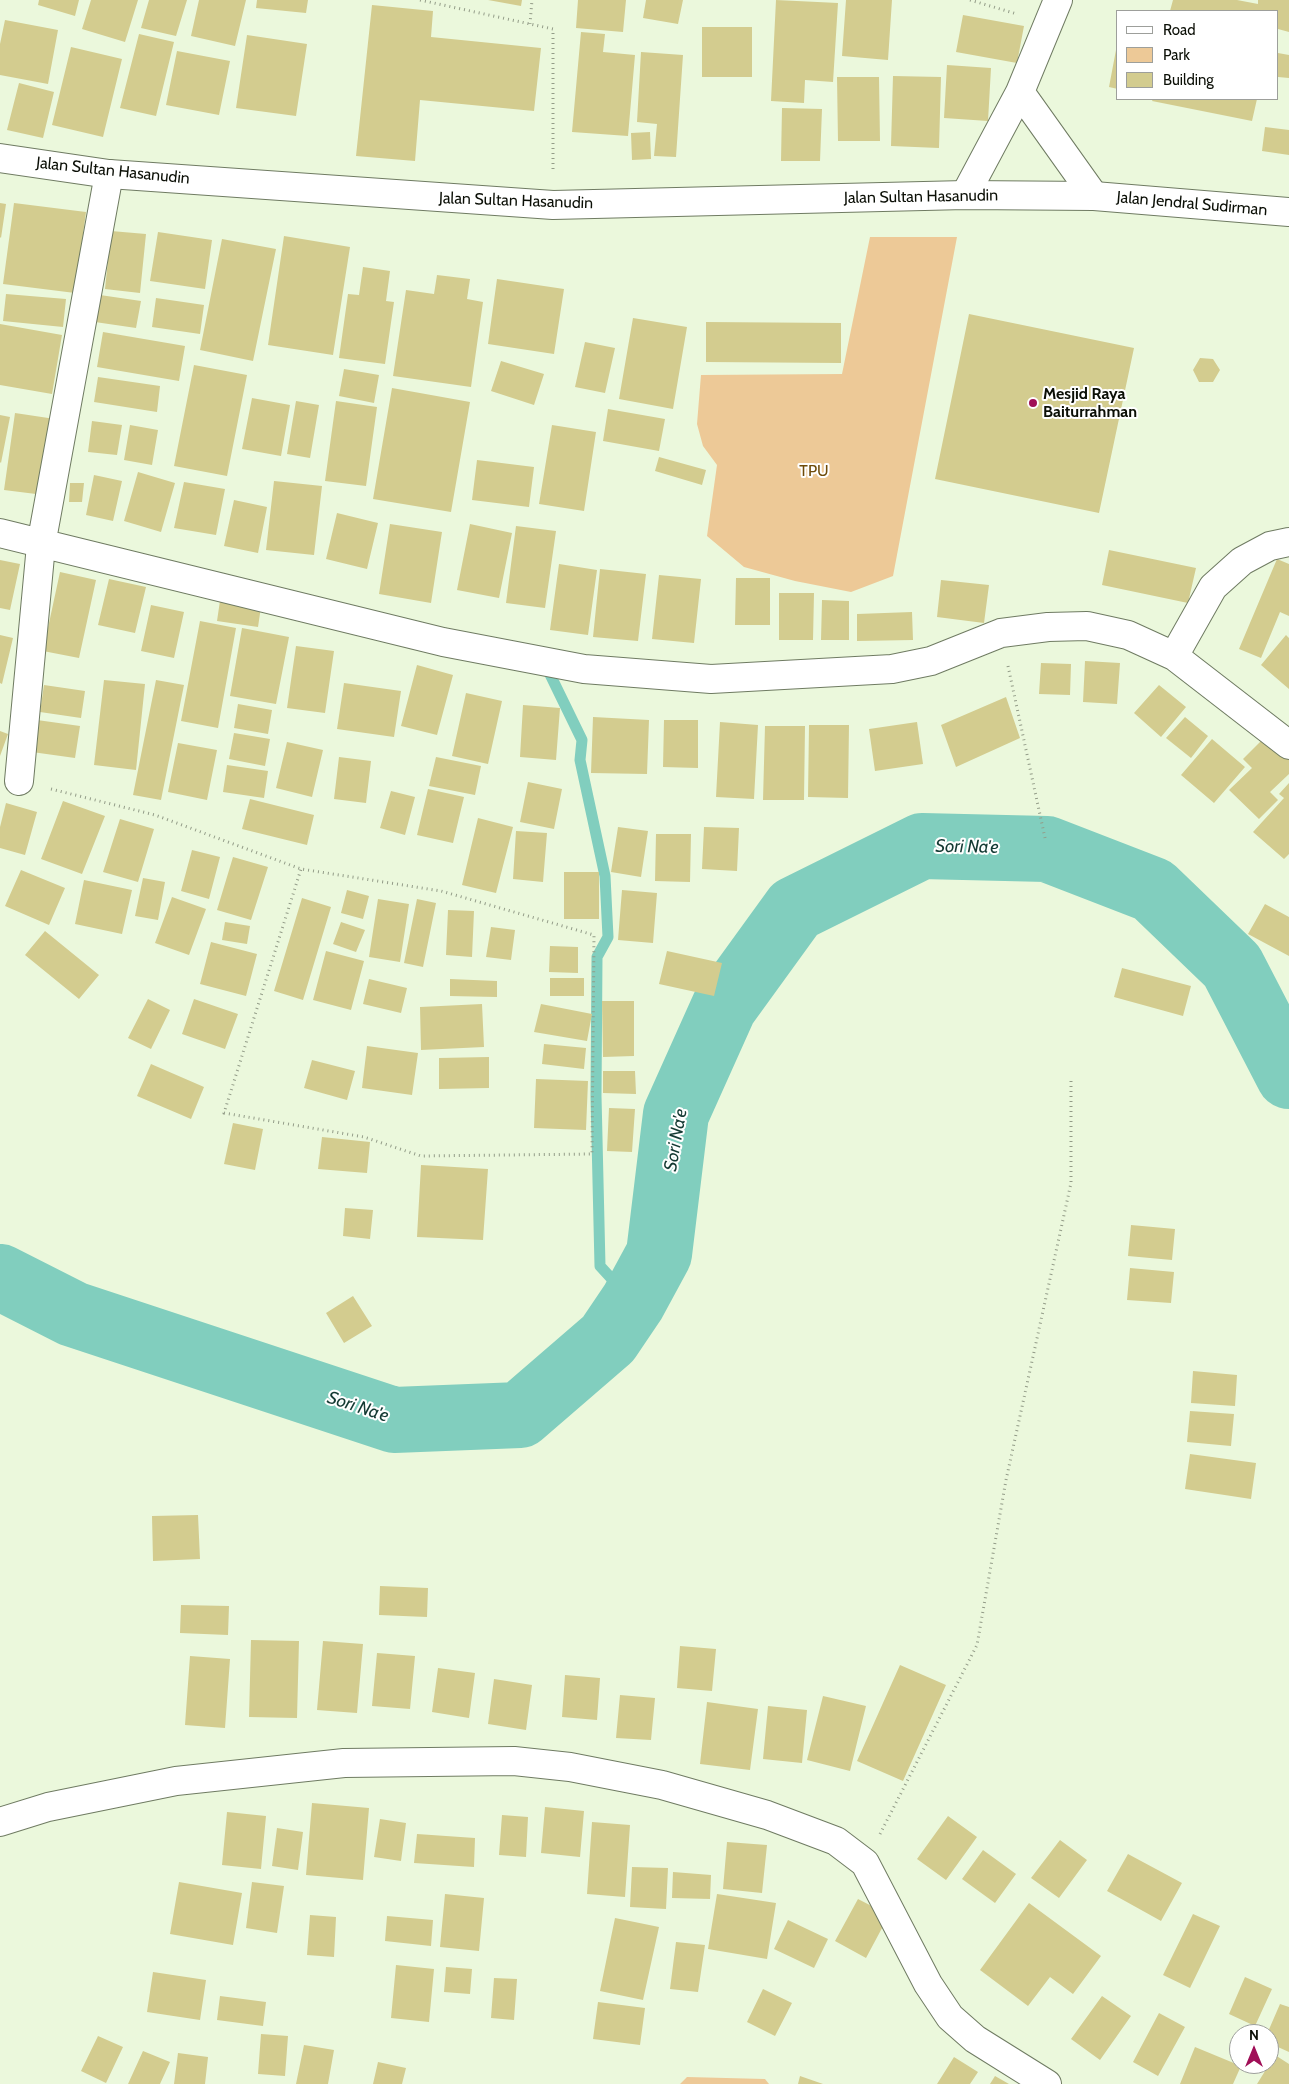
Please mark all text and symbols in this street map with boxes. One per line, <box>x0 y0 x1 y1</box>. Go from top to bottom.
legend <box>1116 10 1279 100</box>
text: Road <box>1163 21 1196 39</box>
text: Park <box>1163 46 1190 64</box>
text: Building <box>1163 71 1214 89</box>
street label: Jalan Sultan Hasanudin <box>35 153 191 189</box>
street label: Jalan Sultan Hasanudin <box>844 186 998 208</box>
street label: Jalan Jendral Sudirman <box>1116 188 1268 220</box>
street label: Jalan Sultan Hasanudin <box>439 189 593 213</box>
place label: Mesjid Raya Baiturrahman <box>1043 384 1137 422</box>
marker: Mesjid Raya Baiturrahman <box>1027 397 1039 409</box>
park label: TPU <box>799 461 829 481</box>
water label: Sori Na'e <box>935 836 999 858</box>
water label: Sori Na'e <box>660 1107 692 1173</box>
water label: Sori Na'e <box>325 1387 391 1427</box>
north arrow <box>1229 2024 1279 2074</box>
text: N <box>1249 2026 1259 2044</box>

